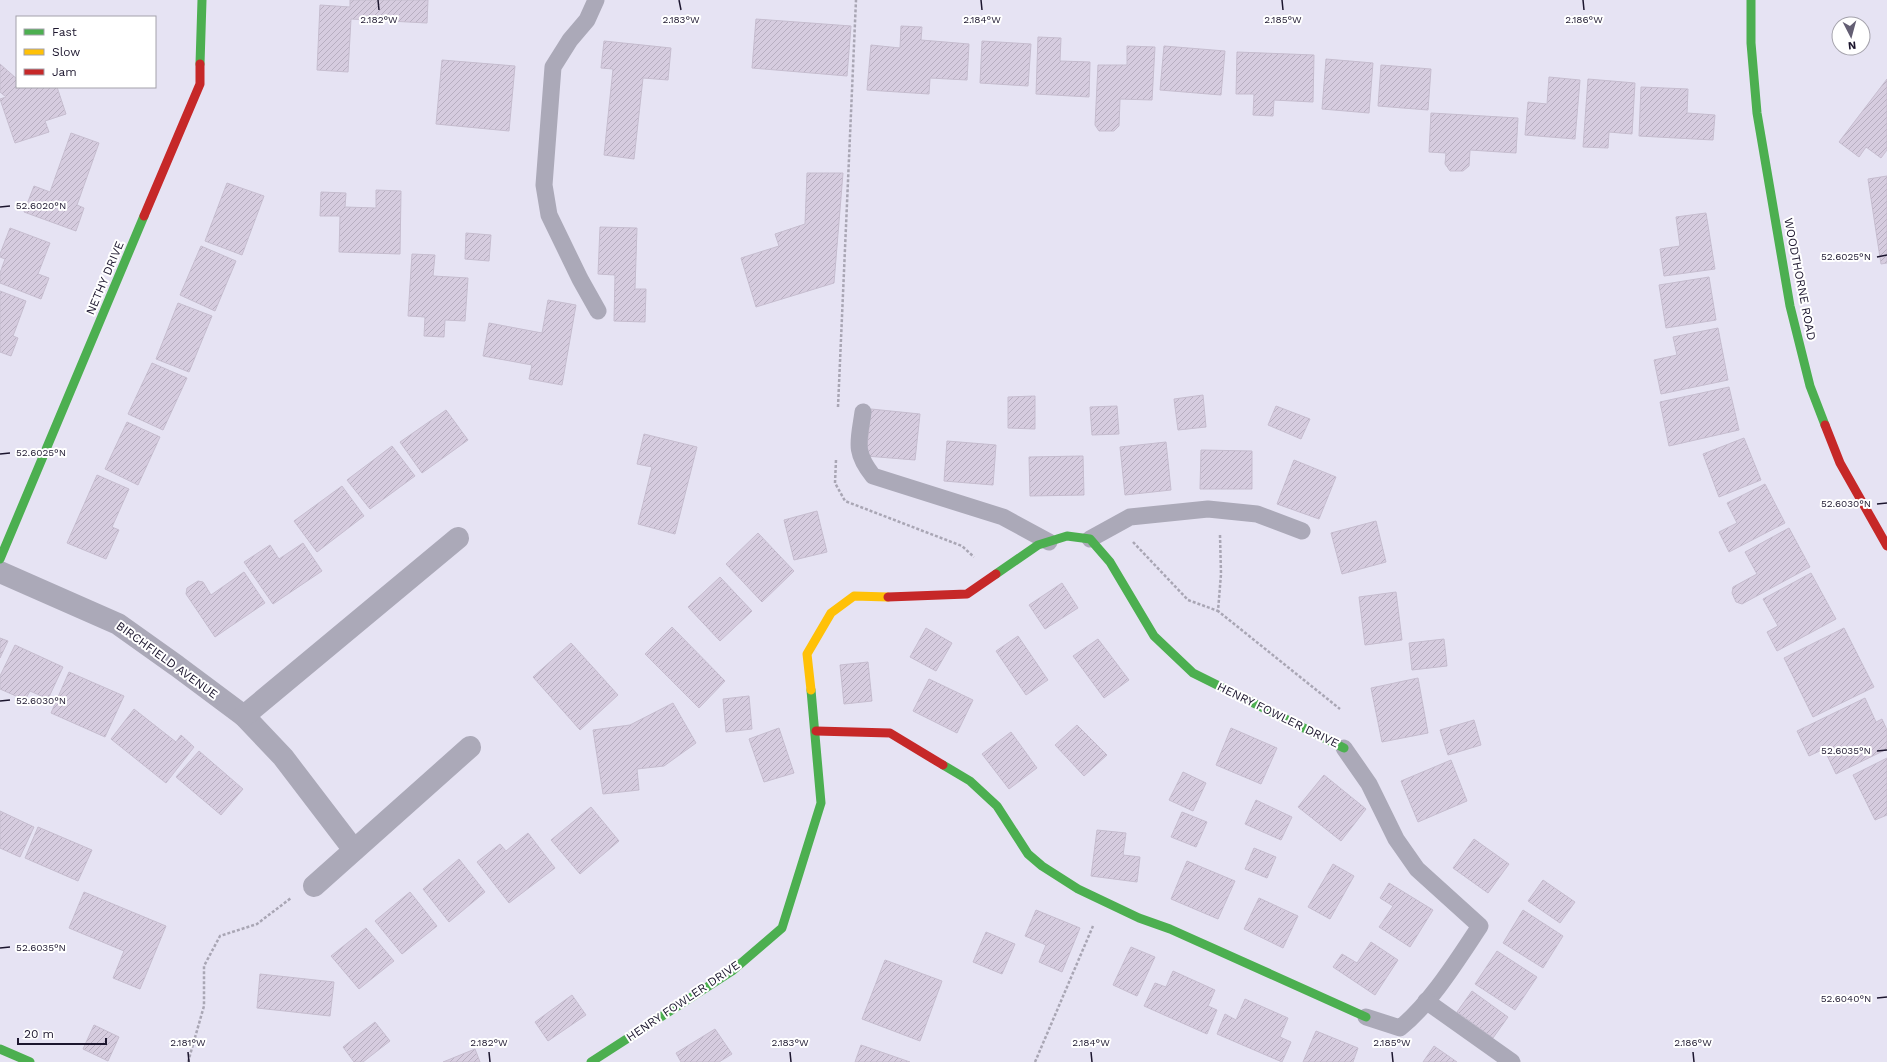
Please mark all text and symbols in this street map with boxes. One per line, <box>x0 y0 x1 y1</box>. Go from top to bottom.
text: 2.182°W <box>360 14 398 25</box>
text: 2.183°W <box>662 14 700 25</box>
text: 2.184°W <box>963 14 1001 25</box>
text: 2.185°W <box>1264 14 1302 25</box>
text: 2.186°W <box>1565 14 1603 25</box>
legend <box>16 16 156 88</box>
north arrow <box>1831 16 1871 56</box>
text: Fast <box>52 25 77 39</box>
text: N <box>1847 39 1857 52</box>
text: Slow <box>52 45 80 59</box>
text: Jam <box>52 65 77 79</box>
text: 52.6020°N <box>16 200 66 211</box>
street label: WOODTHORNE ROAD <box>1781 217 1819 341</box>
street label: NETHY DRIVE <box>83 239 127 317</box>
text: 52.6025°N <box>1821 251 1871 262</box>
text: 52.6025°N <box>16 447 66 458</box>
text: 52.6030°N <box>1821 498 1871 509</box>
street label: BIRCHFIELD AVENUE <box>114 619 221 702</box>
street label: HENRY FOWLER DRIVE <box>1215 679 1341 751</box>
text: 52.6030°N <box>16 695 66 706</box>
text: 52.6035°N <box>1821 745 1871 756</box>
text: 52.6035°N <box>16 942 66 953</box>
street label: HENRY FOWLER DRIVE <box>624 958 743 1044</box>
text: 52.6040°N <box>1821 993 1871 1004</box>
scale bar <box>18 1020 106 1046</box>
text: 20 m <box>24 1027 54 1041</box>
text: 2.181°W <box>170 1037 206 1048</box>
text: 2.182°W <box>470 1037 508 1048</box>
text: 2.183°W <box>771 1037 809 1048</box>
text: 2.184°W <box>1072 1037 1110 1048</box>
text: 2.185°W <box>1373 1037 1411 1048</box>
text: 2.186°W <box>1674 1037 1712 1048</box>

